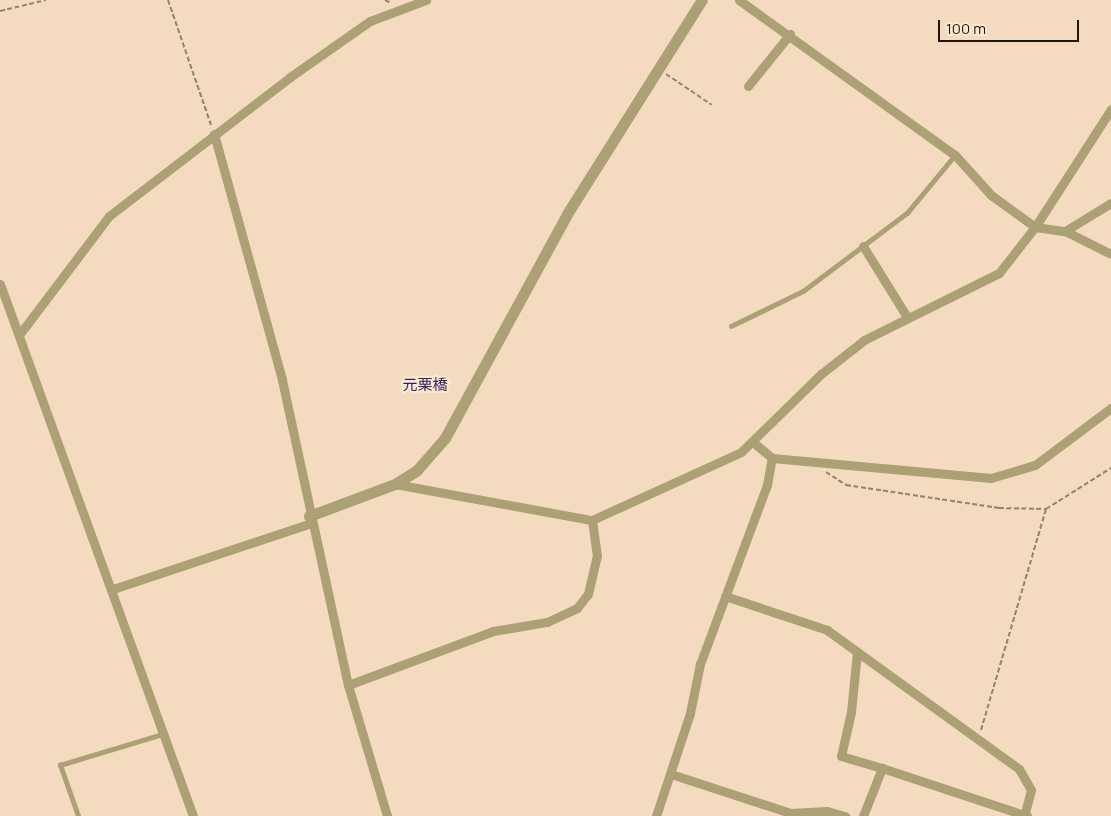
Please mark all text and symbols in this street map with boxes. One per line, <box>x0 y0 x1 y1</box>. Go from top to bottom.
scale bar <box>941 10 1082 42</box>
text: 100 m <box>946 18 986 39</box>
district label: 元栗橋 <box>403 376 447 394</box>

